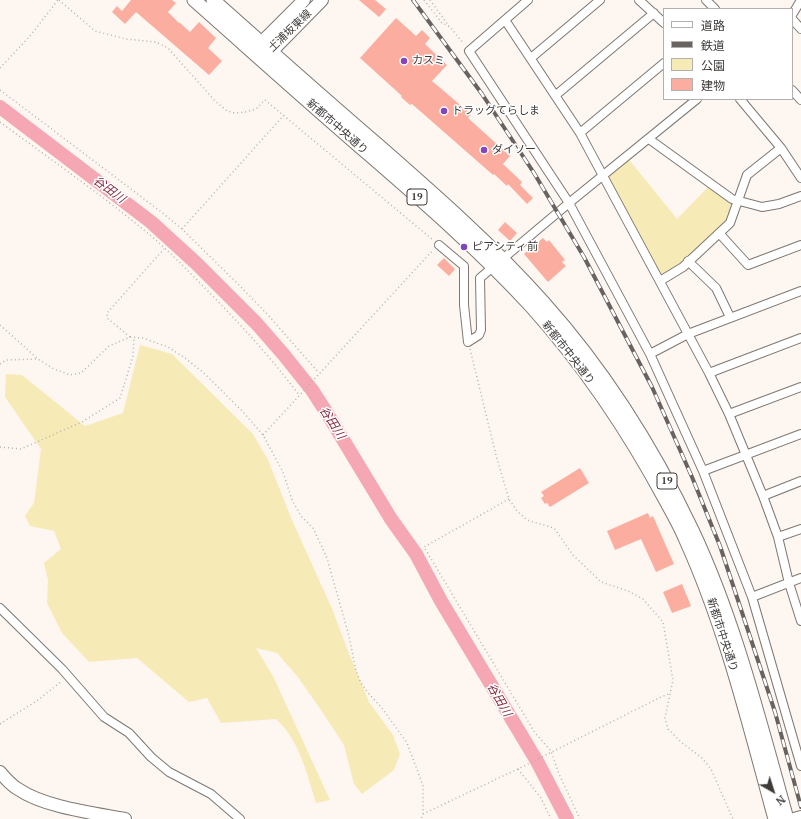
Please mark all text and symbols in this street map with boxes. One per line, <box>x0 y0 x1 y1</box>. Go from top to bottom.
street label: 土浦坂東線 <box>266 7 314 55</box>
legend <box>663 8 793 100</box>
text: 道路 <box>701 18 725 33</box>
text: 鉄道 <box>701 38 725 53</box>
place label: カスミ <box>412 54 445 68</box>
marker: カスミ <box>399 56 409 66</box>
text: 公園 <box>701 58 725 73</box>
text: 建物 <box>701 78 725 93</box>
street label: 新都市中央通り <box>304 97 370 157</box>
place label: ドラッグてらしま <box>452 104 540 118</box>
marker: ドラッグてらしま <box>439 106 449 116</box>
place label: ダイソー <box>492 143 536 157</box>
marker: ダイソー <box>479 145 489 155</box>
water label: 谷田川 <box>90 173 128 207</box>
road number: 19 <box>407 189 427 205</box>
place label: ピアシティ前 <box>472 240 538 254</box>
marker: ピアシティ前 <box>459 242 469 252</box>
street label: 新都市中央通り <box>539 319 597 387</box>
water label: 谷田川 <box>316 404 348 442</box>
road number: 19 <box>657 473 677 489</box>
street label: 新都市中央通り <box>704 596 740 674</box>
water label: 谷田川 <box>484 681 514 719</box>
north arrow <box>753 771 793 811</box>
text: N <box>773 792 788 808</box>

